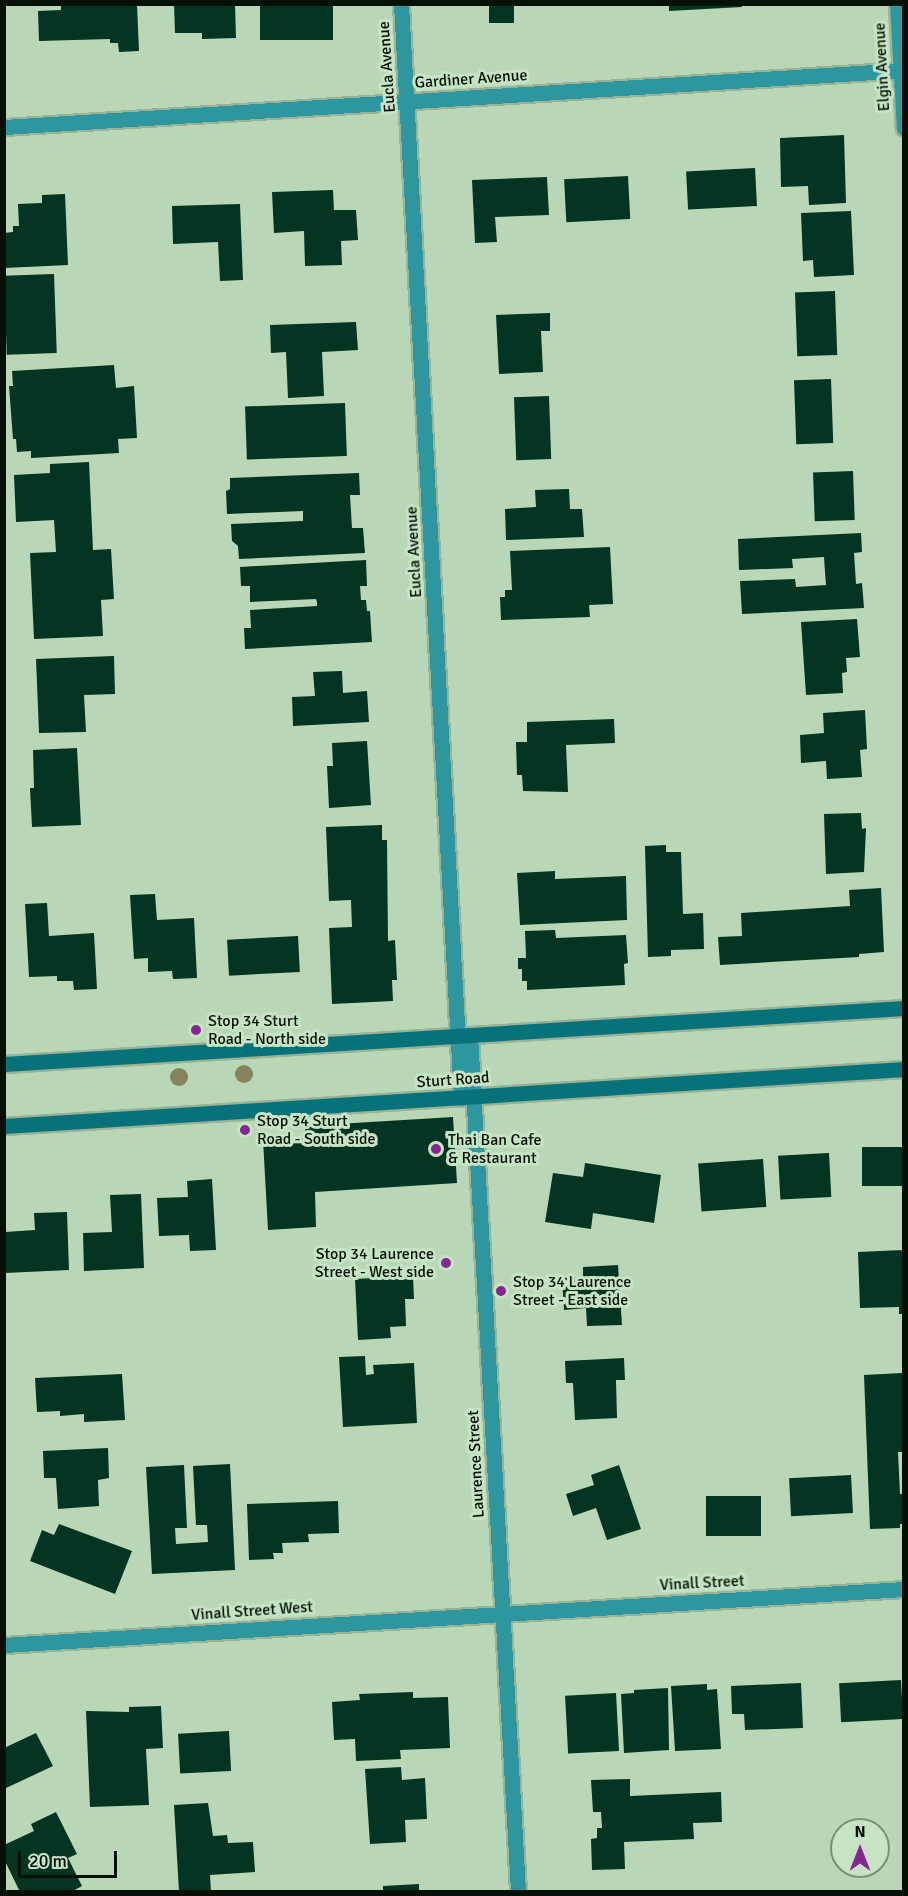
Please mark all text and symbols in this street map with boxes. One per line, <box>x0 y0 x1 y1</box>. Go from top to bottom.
street label: Eucla Avenue <box>374 21 400 113</box>
street label: Elgin Avenue <box>870 22 894 112</box>
street label: Gardiner Avenue <box>414 65 528 93</box>
street label: Eucla Avenue <box>402 506 426 598</box>
place label: Stop 34 Sturt Road - North side <box>208 1011 326 1049</box>
marker: Stop 34 Sturt Road - North side <box>189 1023 203 1037</box>
street label: Sturt Road <box>416 1068 490 1092</box>
place label: Stop 34 Sturt Road - South side <box>257 1111 376 1149</box>
marker: Stop 34 Sturt Road - South side <box>238 1123 252 1137</box>
place label: Thai Ban Cafe & Restaurant <box>448 1130 542 1168</box>
marker: Thai Ban Cafe & Restaurant <box>429 1142 443 1156</box>
place label: Stop 34 Laurence Street - West side <box>315 1244 434 1282</box>
marker: Stop 34 Laurence Street - West side <box>439 1256 453 1270</box>
place label: Stop 34 Laurence Street - East side <box>513 1272 631 1310</box>
marker: Stop 34 Laurence Street - East side <box>494 1284 508 1298</box>
street label: Laurence Street <box>464 1410 488 1518</box>
street label: Vinall Street <box>659 1571 745 1595</box>
street label: Vinall Street West <box>191 1597 313 1625</box>
north arrow <box>830 1818 890 1878</box>
text: N <box>854 1822 866 1842</box>
scale bar <box>21 1839 120 1877</box>
text: 20 m <box>29 1850 67 1872</box>

